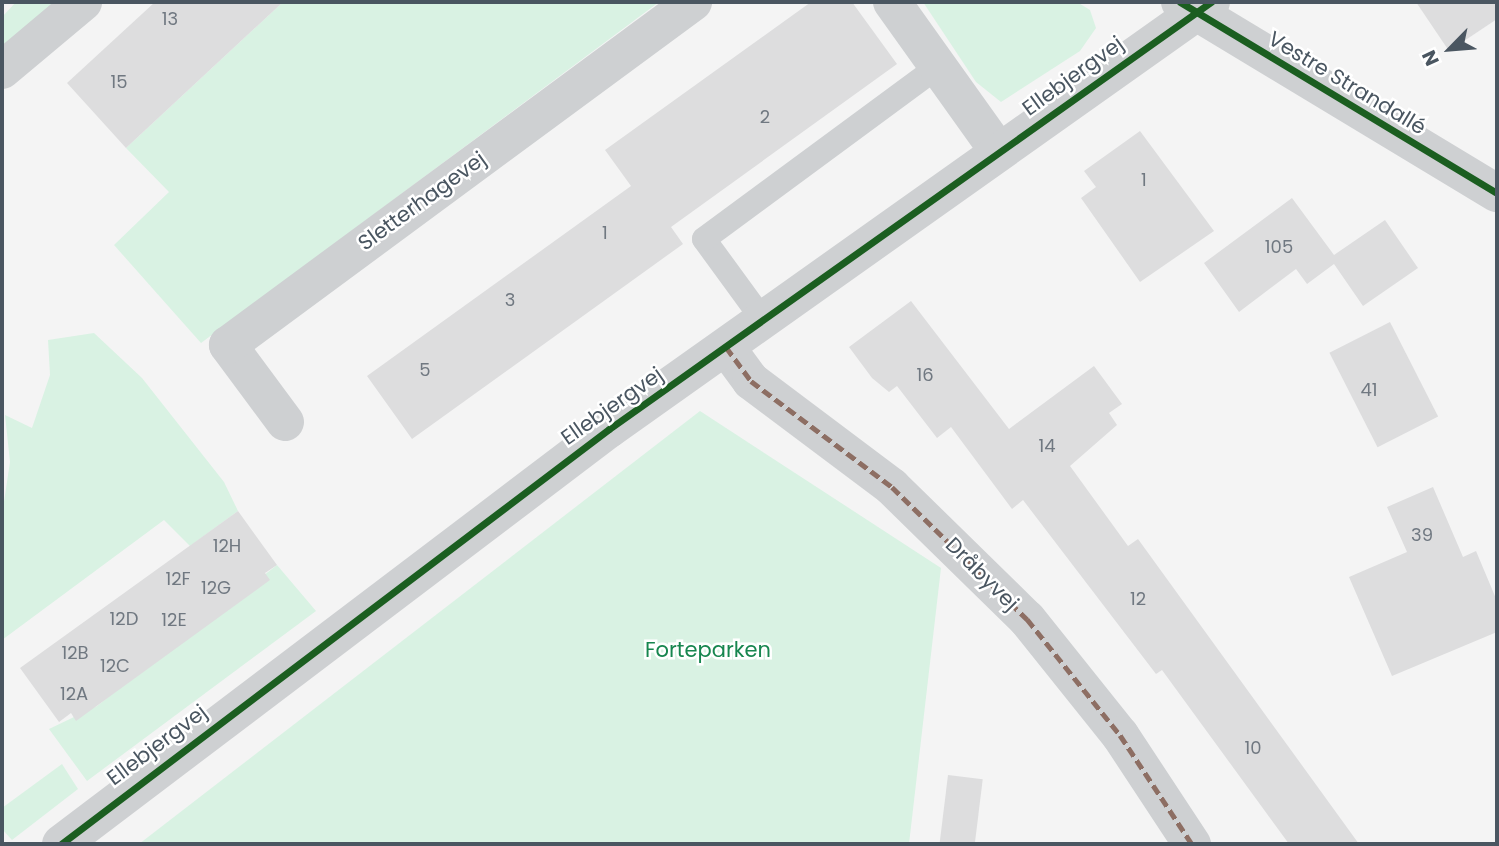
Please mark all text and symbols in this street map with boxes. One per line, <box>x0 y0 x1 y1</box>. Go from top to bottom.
house number: 13 <box>162 8 178 30</box>
north arrow <box>1415 14 1485 84</box>
street label: Vestre Strandallé <box>1264 26 1430 140</box>
street label: Ellebjergvej <box>1018 31 1128 121</box>
text: N <box>1415 46 1446 70</box>
house number: 15 <box>110 71 128 93</box>
house number: 2 <box>760 106 770 128</box>
street label: Sletterhagevej <box>353 146 491 256</box>
house number: 1 <box>1141 169 1147 191</box>
house number: 1 <box>602 222 608 244</box>
house number: 105 <box>1265 236 1293 258</box>
house number: 3 <box>505 289 515 311</box>
house number: 5 <box>419 359 431 381</box>
street label: Ellebjergvej <box>556 362 668 450</box>
house number: 16 <box>916 364 934 386</box>
house number: 41 <box>1360 379 1378 401</box>
house number: 14 <box>1038 435 1056 457</box>
house number: 39 <box>1411 524 1433 546</box>
street label: Dråbyvej <box>940 532 1024 616</box>
house number: 12H <box>213 535 241 557</box>
house number: 12F <box>165 568 191 590</box>
house number: 12G <box>201 577 231 599</box>
house number: 12 <box>1130 588 1146 610</box>
house number: 12D <box>110 608 138 630</box>
house number: 12E <box>161 609 187 631</box>
park label: Forteparken <box>645 637 771 663</box>
house number: 12B <box>61 642 89 664</box>
house number: 12C <box>100 655 130 677</box>
house number: 12A <box>60 683 88 705</box>
street label: Ellebjergvej <box>102 699 212 791</box>
house number: 10 <box>1244 737 1262 759</box>

